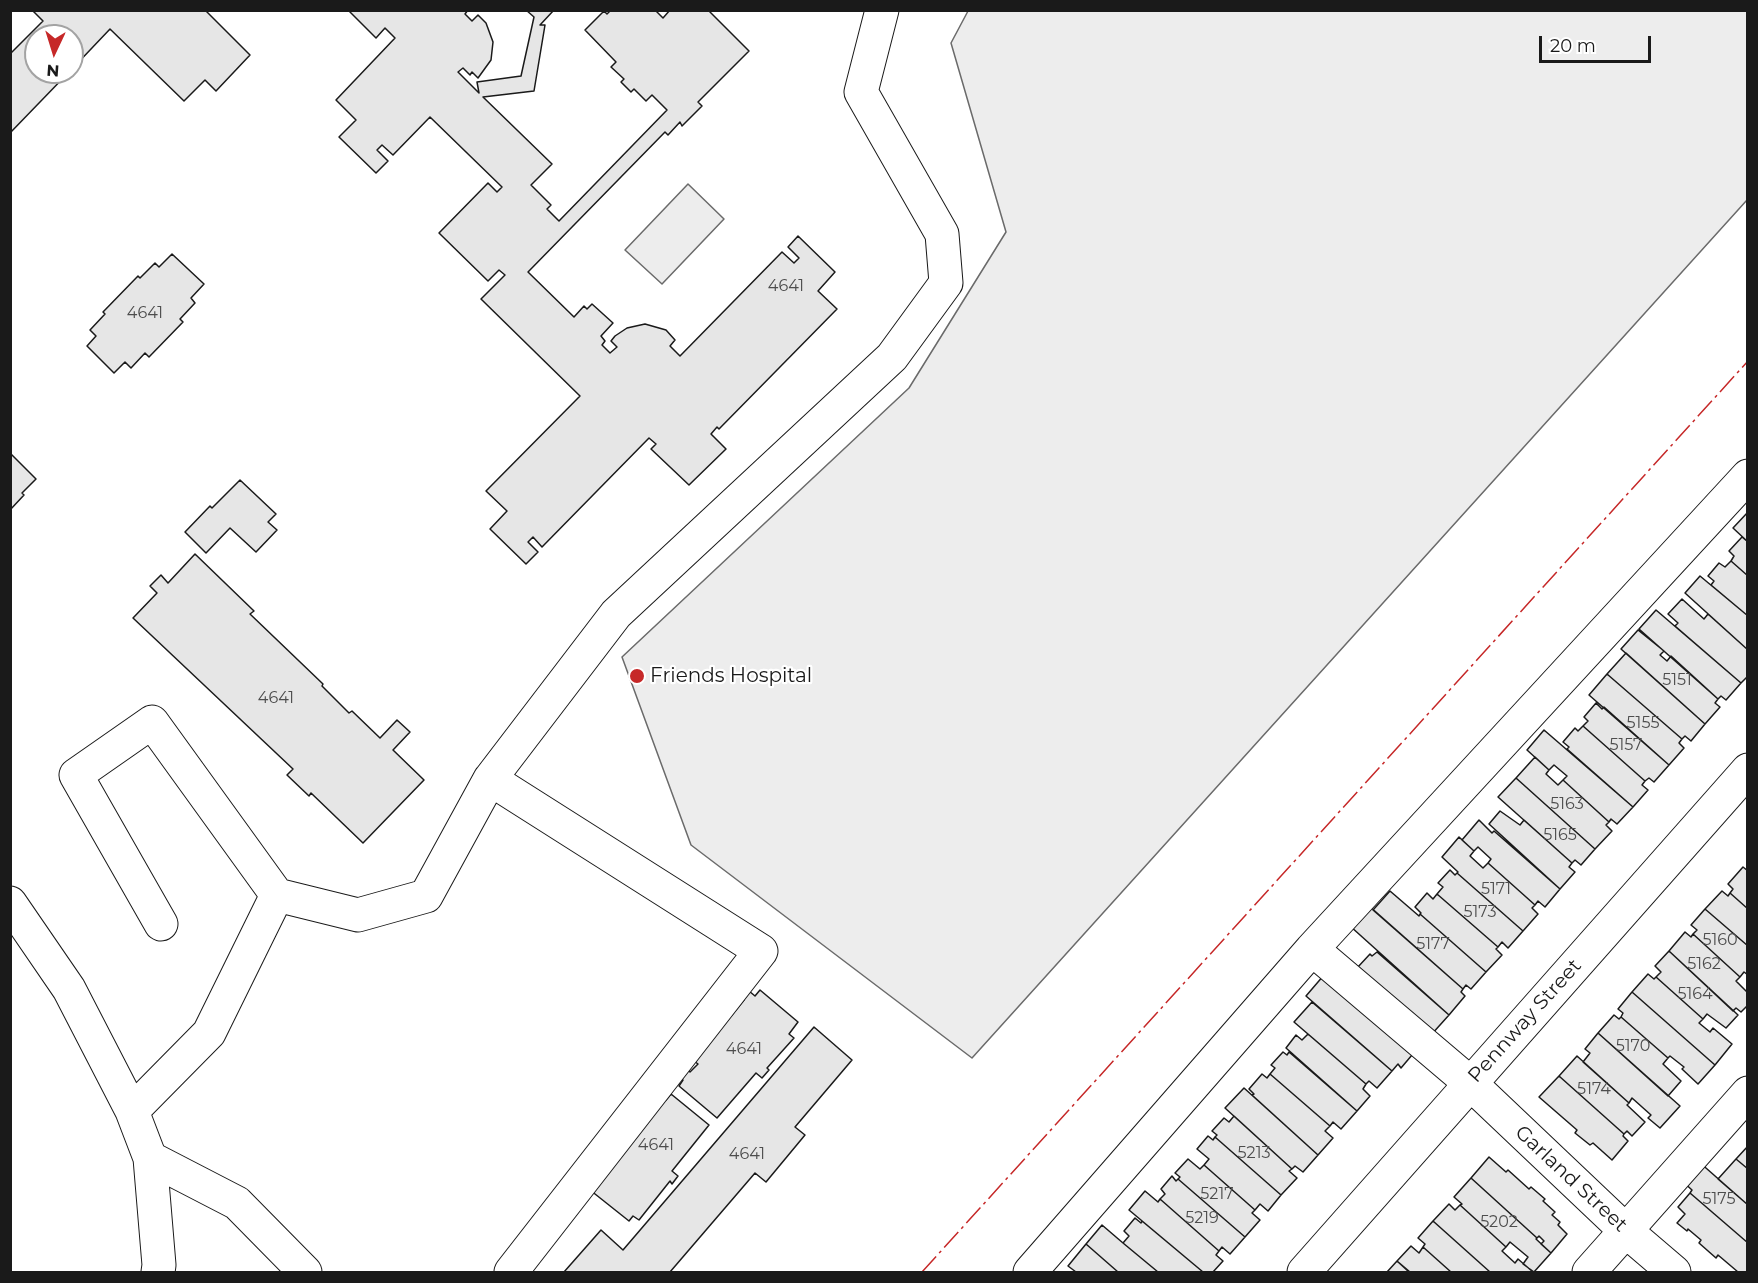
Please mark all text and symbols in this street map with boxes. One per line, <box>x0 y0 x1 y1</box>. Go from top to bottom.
north arrow <box>24 24 84 84</box>
scale bar <box>1542 24 1654 62</box>
text: 20 m <box>1550 35 1596 57</box>
text: N <box>46 61 60 80</box>
house number: 4641 <box>768 276 804 296</box>
house number: 4641 <box>127 303 163 323</box>
place label: Friends Hospital <box>650 664 812 688</box>
marker: Friends Hospital <box>628 667 646 685</box>
house number: 5151 <box>1662 670 1692 690</box>
house number: 4641 <box>258 688 294 708</box>
house number: 5155 <box>1627 713 1659 733</box>
house number: 5157 <box>1609 735 1643 755</box>
house number: 5163 <box>1550 794 1584 814</box>
house number: 5165 <box>1543 825 1577 845</box>
house number: 5171 <box>1481 879 1511 899</box>
house number: 5173 <box>1463 902 1497 922</box>
house number: 5160 <box>1702 930 1738 950</box>
house number: 5177 <box>1416 934 1450 954</box>
street label: Pennway Street <box>1463 954 1587 1088</box>
house number: 5162 <box>1687 954 1721 974</box>
house number: 5164 <box>1677 984 1713 1004</box>
house number: 5170 <box>1616 1036 1650 1056</box>
house number: 4641 <box>726 1039 762 1059</box>
house number: 5174 <box>1577 1079 1611 1099</box>
street label: Garland Street <box>1510 1121 1632 1237</box>
house number: 4641 <box>638 1135 674 1155</box>
house number: 5213 <box>1238 1143 1270 1163</box>
house number: 4641 <box>729 1144 765 1164</box>
house number: 5217 <box>1200 1184 1234 1204</box>
house number: 5175 <box>1702 1189 1736 1209</box>
house number: 5219 <box>1185 1208 1219 1228</box>
house number: 5202 <box>1480 1212 1518 1232</box>

